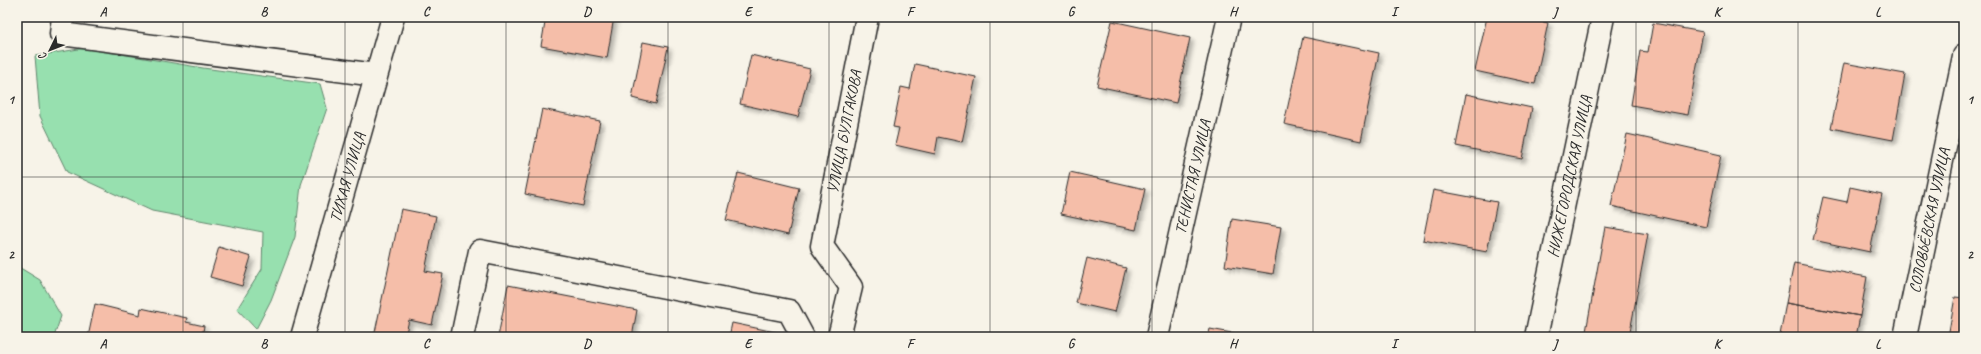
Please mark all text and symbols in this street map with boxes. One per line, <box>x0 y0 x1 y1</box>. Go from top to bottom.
text: A <box>100 4 108 20</box>
text: B <box>261 4 269 20</box>
text: C <box>423 4 431 20</box>
text: D <box>583 4 592 20</box>
text: E <box>745 4 754 20</box>
text: F <box>907 4 916 20</box>
text: G <box>1068 4 1076 20</box>
text: H <box>1229 4 1239 20</box>
text: I <box>1391 4 1400 20</box>
text: J <box>1552 4 1559 20</box>
text: K <box>1714 4 1724 20</box>
text: L <box>1875 4 1882 20</box>
north arrow <box>30 30 70 70</box>
text: С <box>35 49 50 64</box>
street label: УЛИЦА БУЛГАКОВА <box>823 68 866 195</box>
text: 1 <box>8 92 16 108</box>
text: 1 <box>1967 92 1975 108</box>
street label: НИЖЕГОРОДСКАЯ УЛИЦА <box>1543 93 1596 259</box>
street label: ТЕНИСТАЯ УЛИЦА <box>1170 117 1216 236</box>
street label: ТИХАЯ УЛИЦА <box>325 129 370 225</box>
street label: СОЛОВЬЁВСКАЯ УЛИЦА <box>1905 145 1955 295</box>
text: 2 <box>8 247 15 263</box>
text: 2 <box>1967 247 1974 263</box>
text: A <box>100 336 108 352</box>
text: B <box>261 336 269 352</box>
text: C <box>423 336 431 352</box>
text: D <box>583 336 592 352</box>
text: E <box>745 336 754 352</box>
text: F <box>907 336 916 352</box>
text: G <box>1068 336 1076 352</box>
text: H <box>1229 336 1239 352</box>
text: I <box>1391 336 1400 352</box>
text: J <box>1552 336 1559 352</box>
text: K <box>1714 336 1724 352</box>
text: L <box>1875 336 1882 352</box>

